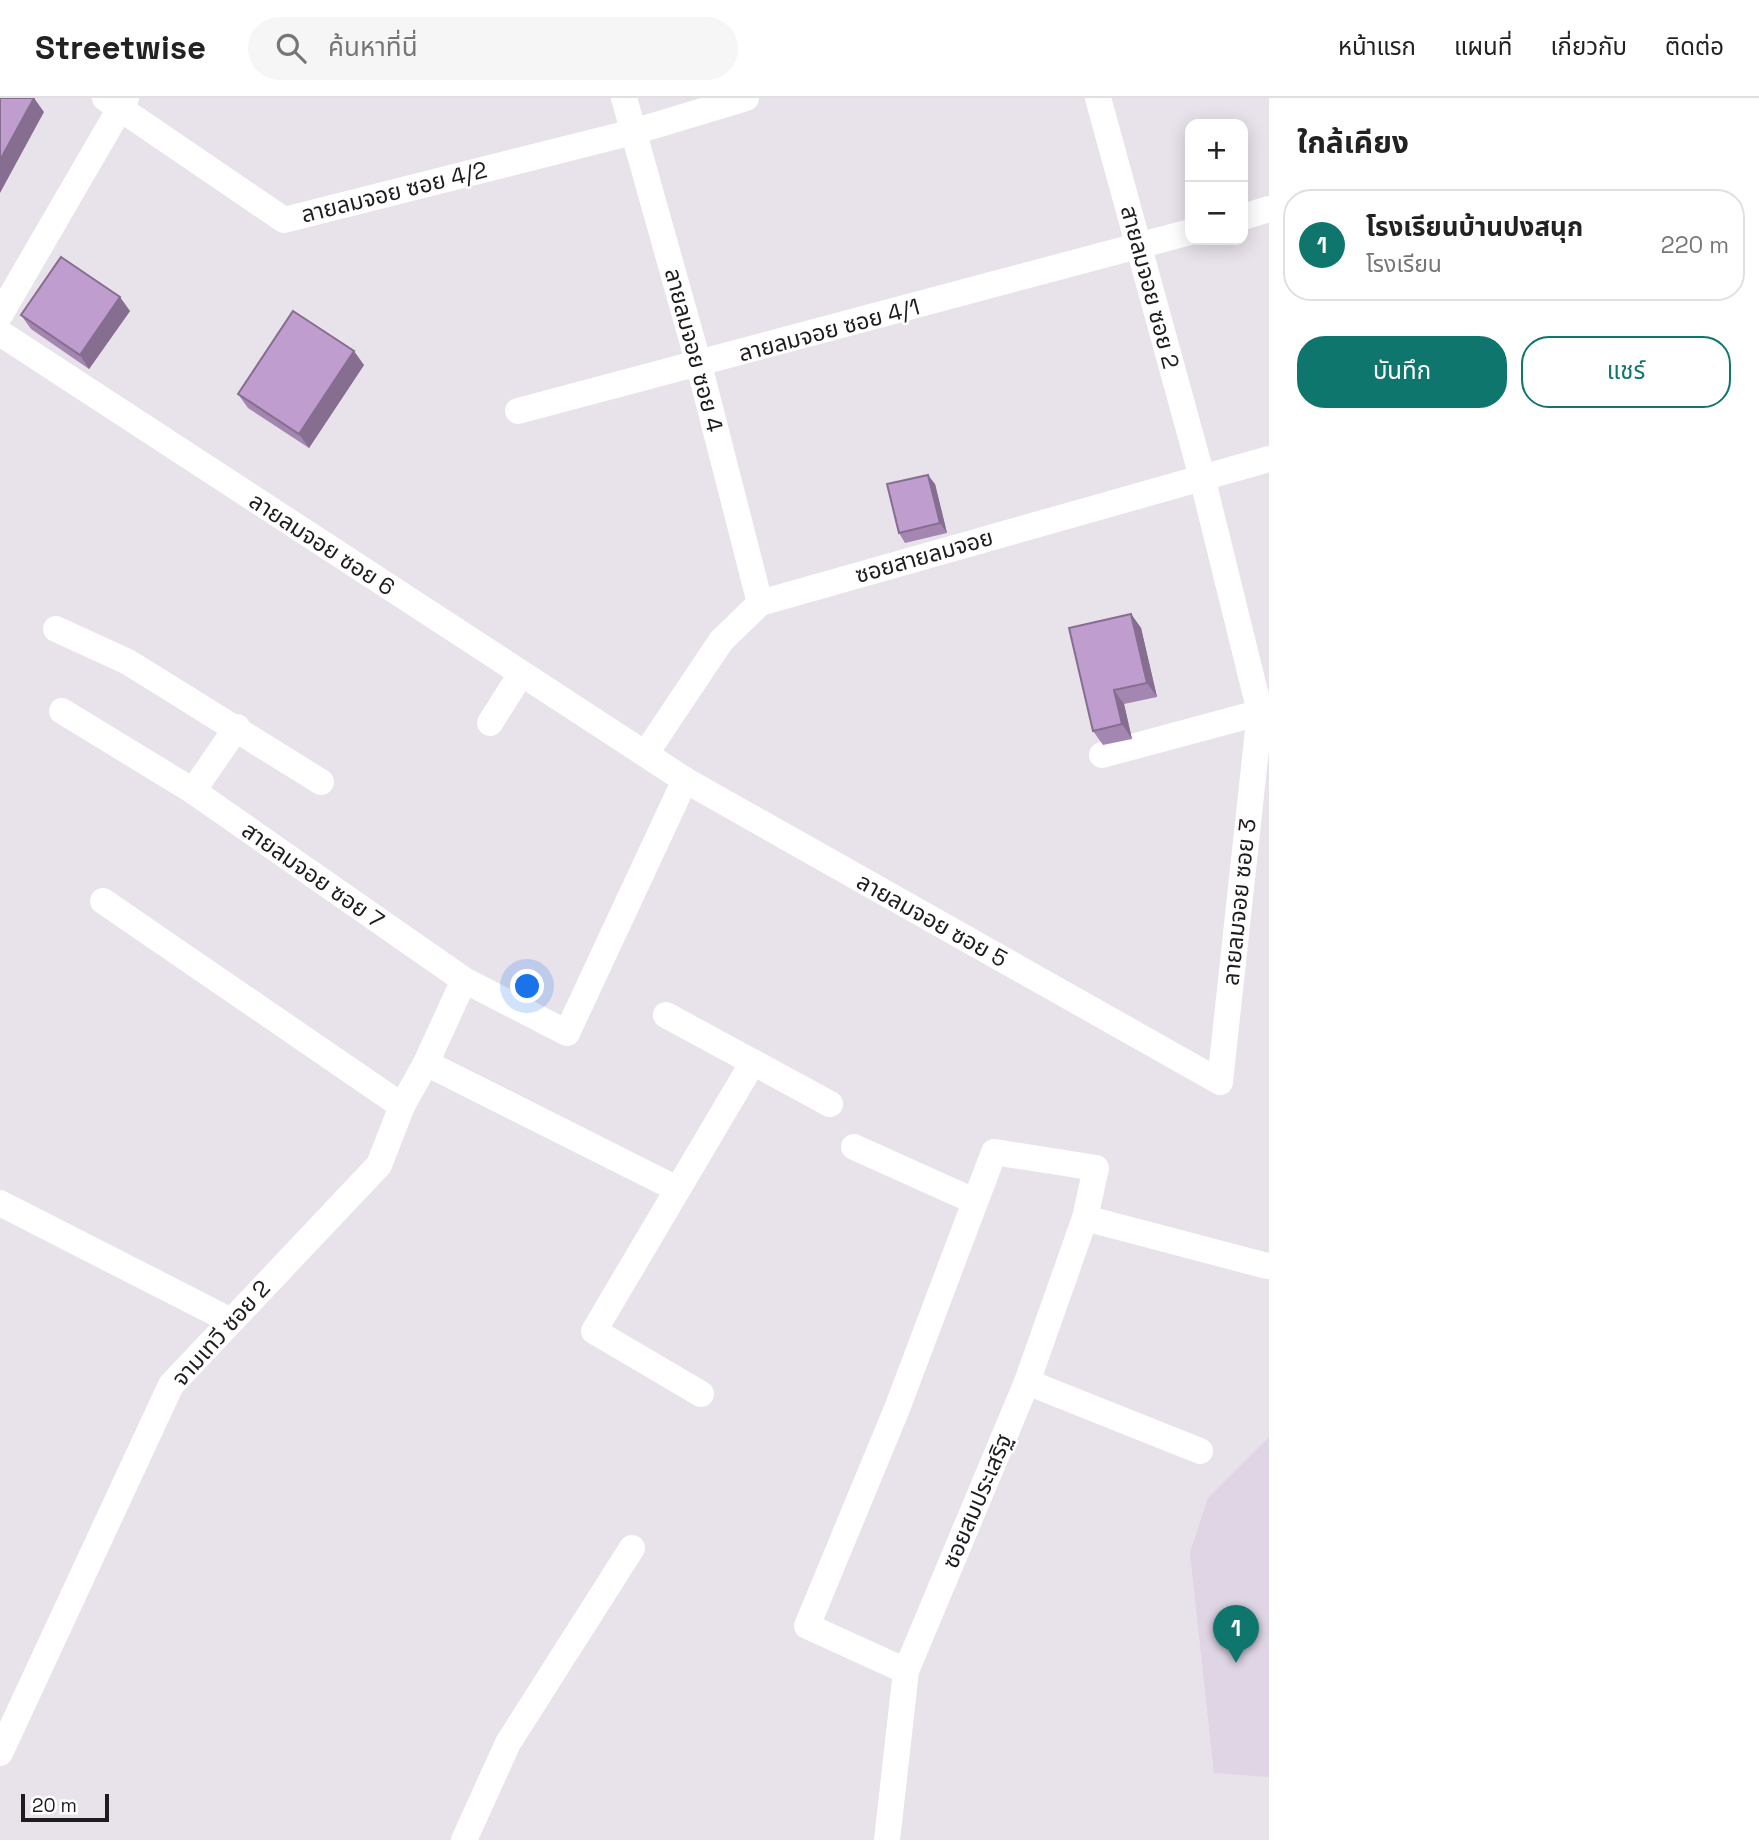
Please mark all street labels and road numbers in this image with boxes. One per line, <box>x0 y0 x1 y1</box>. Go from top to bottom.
street label: ลายลมจอย ซอย 4/2 <box>298 154 490 230</box>
street label: สายลมจอย ซอย 2 <box>1114 202 1186 372</box>
street label: ลายลมจอย ซอย 4 <box>658 265 730 435</box>
street label: ลายลมจอย ซอย 4/1 <box>735 291 923 369</box>
street label: ลายลมจอย ซอย 6 <box>243 486 401 602</box>
street label: ซอยสายลมจอย <box>852 522 996 590</box>
street label: สายลมจอย ซอย 7 <box>236 815 390 935</box>
street label: ลายลมจอย ซอย 3 <box>1215 817 1263 987</box>
street label: ลายลมจอย ซอย 5 <box>851 866 1013 974</box>
street label: จามเทวี ซอย 2 <box>165 1273 277 1393</box>
street label: ซอยสมประเสริฐ <box>935 1429 1019 1573</box>

